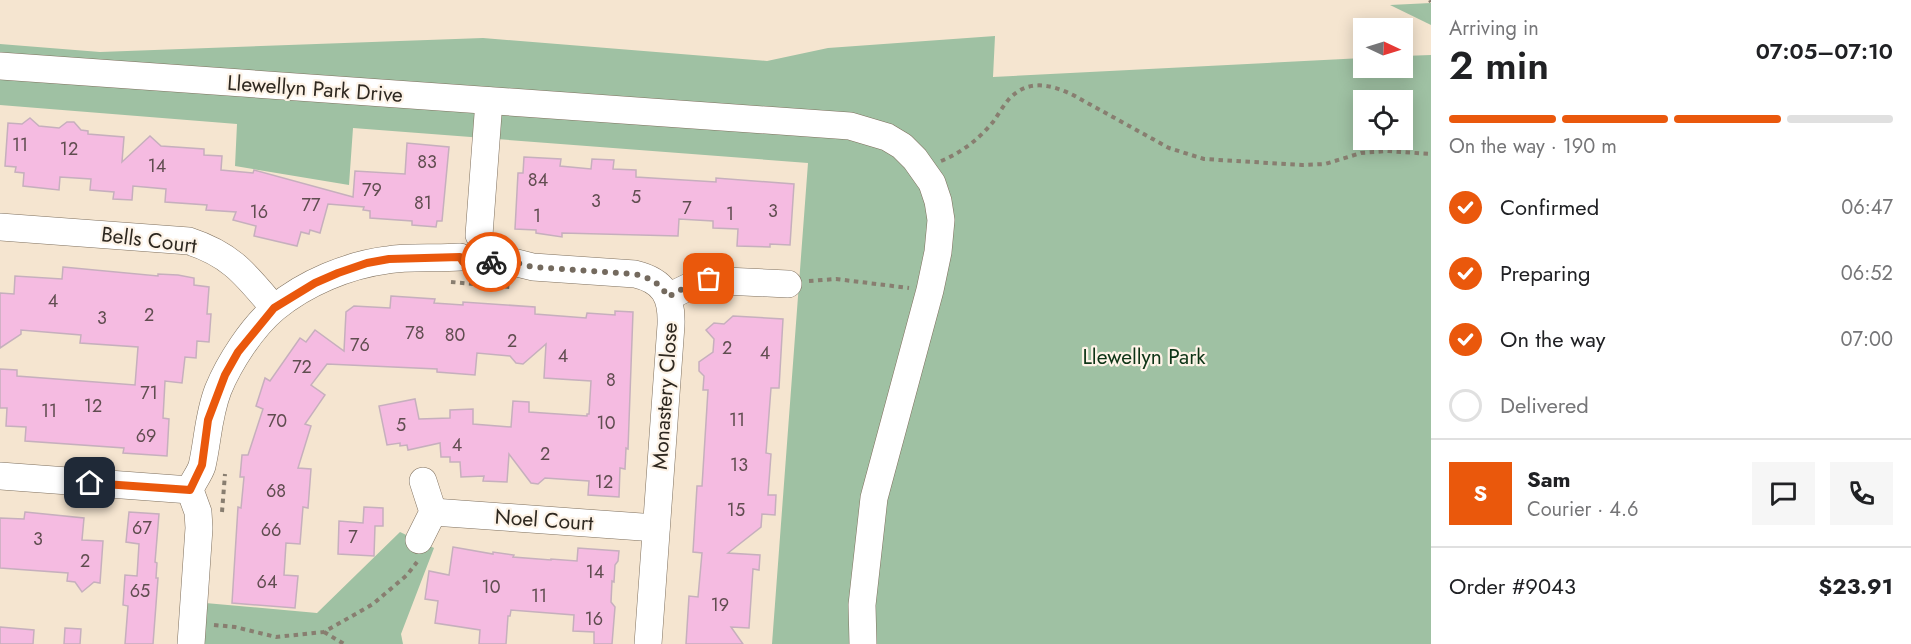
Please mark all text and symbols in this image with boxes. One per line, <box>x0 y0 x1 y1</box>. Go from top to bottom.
text: Arriving in <box>1449 14 1539 43</box>
north arrow <box>1353 18 1413 78</box>
map controls <box>1353 18 1413 150</box>
text: 07:05–07:10 <box>1756 35 1893 67</box>
text: 2 min <box>1449 37 1549 94</box>
street label: Llewellyn Park Drive <box>226 68 404 110</box>
button: locate <box>1353 90 1413 150</box>
house number: 11 <box>12 132 28 158</box>
text: On the way · 190 m <box>1449 132 1617 161</box>
house number: 12 <box>60 136 78 162</box>
house number: 83 <box>417 149 437 175</box>
house number: 14 <box>148 153 166 179</box>
house number: 84 <box>528 167 548 193</box>
house number: 79 <box>362 177 382 203</box>
house number: 5 <box>631 184 641 210</box>
house number: 3 <box>591 188 601 214</box>
house number: 81 <box>414 190 432 216</box>
icon: check <box>1449 191 1482 224</box>
text: Confirmed <box>1500 191 1599 223</box>
house number: 77 <box>302 192 321 218</box>
text: 06:47 <box>1841 193 1893 222</box>
house number: 7 <box>682 195 692 221</box>
house number: 3 <box>768 198 778 224</box>
house number: 16 <box>250 199 268 225</box>
house number: 1 <box>726 201 734 227</box>
house number: 1 <box>533 203 541 229</box>
street label: Bells Court <box>99 219 199 261</box>
courier <box>461 232 521 292</box>
icon: bike <box>475 246 508 279</box>
pin <box>683 253 734 304</box>
icon: check <box>1449 257 1482 290</box>
text: Preparing <box>1500 257 1591 289</box>
text: 06:52 <box>1841 259 1893 288</box>
icon: bag <box>692 262 725 295</box>
house number: 4 <box>48 288 58 314</box>
house number: 2 <box>144 302 154 328</box>
house number: 3 <box>97 305 107 331</box>
house number: 78 <box>405 320 425 346</box>
street label: Monastery Close <box>645 321 685 470</box>
house number: 80 <box>445 322 466 348</box>
icon: check <box>1449 323 1482 356</box>
text: On the way <box>1500 323 1605 355</box>
text: 07:00 <box>1841 325 1893 354</box>
house number: 2 <box>507 328 517 354</box>
house number: 76 <box>350 332 370 358</box>
house number: 2 <box>722 335 732 361</box>
house number: 4 <box>760 340 770 366</box>
park label: Llewellyn Park <box>1082 342 1206 372</box>
house number: 4 <box>558 343 568 369</box>
house number: 72 <box>292 354 312 380</box>
house number: 8 <box>606 367 616 393</box>
house number: 71 <box>140 380 158 406</box>
text: Delivered <box>1500 389 1589 421</box>
house number: 12 <box>84 393 102 419</box>
house number: 11 <box>41 398 57 424</box>
house number: 11 <box>729 407 745 433</box>
house number: 70 <box>267 408 287 434</box>
house number: 10 <box>597 410 616 436</box>
house number: 5 <box>396 412 406 438</box>
house number: 69 <box>136 423 156 449</box>
house number: 4 <box>452 432 462 458</box>
house number: 2 <box>540 441 550 467</box>
house number: 13 <box>730 452 748 478</box>
pin <box>64 457 115 508</box>
button: chat <box>1752 462 1815 525</box>
button: phone <box>1830 462 1893 525</box>
text: Sam <box>1527 463 1571 495</box>
icon: home <box>73 466 106 499</box>
house number: 12 <box>595 469 613 495</box>
text: S <box>1474 477 1487 509</box>
house number: 68 <box>266 478 286 504</box>
text: Courier · 4.6 <box>1527 495 1639 524</box>
house number: 15 <box>727 497 745 523</box>
street label: Noel Court <box>494 502 594 538</box>
house number: 67 <box>132 515 152 541</box>
house number: 66 <box>261 517 281 543</box>
house number: 7 <box>348 524 358 550</box>
house number: 3 <box>33 526 43 552</box>
house number: 2 <box>80 548 90 574</box>
house number: 14 <box>586 559 604 585</box>
house number: 64 <box>257 569 277 595</box>
text: Order #9043 <box>1449 570 1576 602</box>
text: $23.91 <box>1819 570 1893 602</box>
house number: 10 <box>482 574 501 600</box>
house number: 65 <box>130 578 150 604</box>
house number: 11 <box>531 583 547 609</box>
house number: 19 <box>711 592 729 618</box>
house number: 16 <box>585 606 603 632</box>

